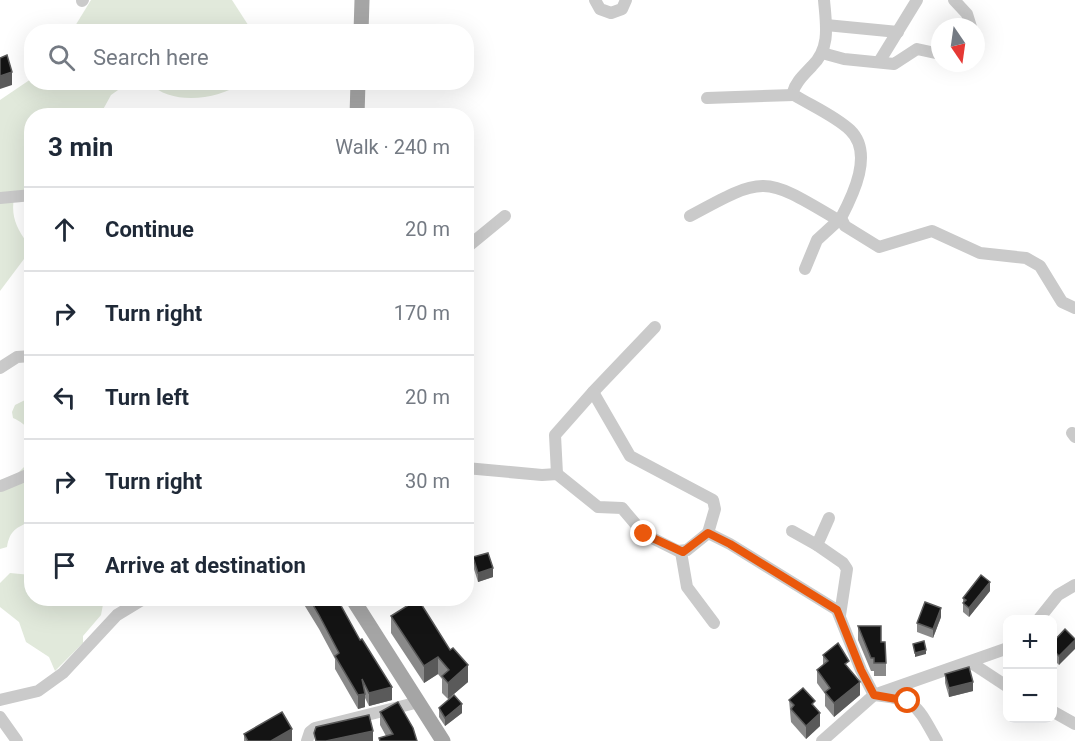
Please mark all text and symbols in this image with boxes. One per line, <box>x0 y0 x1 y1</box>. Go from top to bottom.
north arrow <box>931 18 985 72</box>
search box <box>24 24 474 90</box>
icon: search <box>45 41 78 74</box>
text: Search here <box>93 45 209 70</box>
text: 3 min <box>48 132 113 162</box>
text: Walk · 240 m <box>335 135 450 159</box>
icon: ahead <box>48 213 81 246</box>
text: Continue <box>105 217 194 242</box>
text: 20 m <box>405 217 450 241</box>
icon: right <box>48 297 81 330</box>
text: Turn right <box>105 301 202 326</box>
text: 170 m <box>394 301 450 325</box>
icon: left <box>48 381 81 414</box>
text: Turn left <box>105 385 189 410</box>
text: 20 m <box>405 385 450 409</box>
icon: right <box>48 465 81 498</box>
text: Turn right <box>105 469 202 494</box>
text: 30 m <box>405 469 450 493</box>
route end <box>630 520 656 546</box>
icon: arrive <box>48 549 81 582</box>
text: Arrive at destination <box>105 553 306 578</box>
map controls <box>1003 615 1057 723</box>
button: + <box>1003 615 1057 669</box>
button: − <box>1003 669 1057 723</box>
route start <box>894 687 920 713</box>

